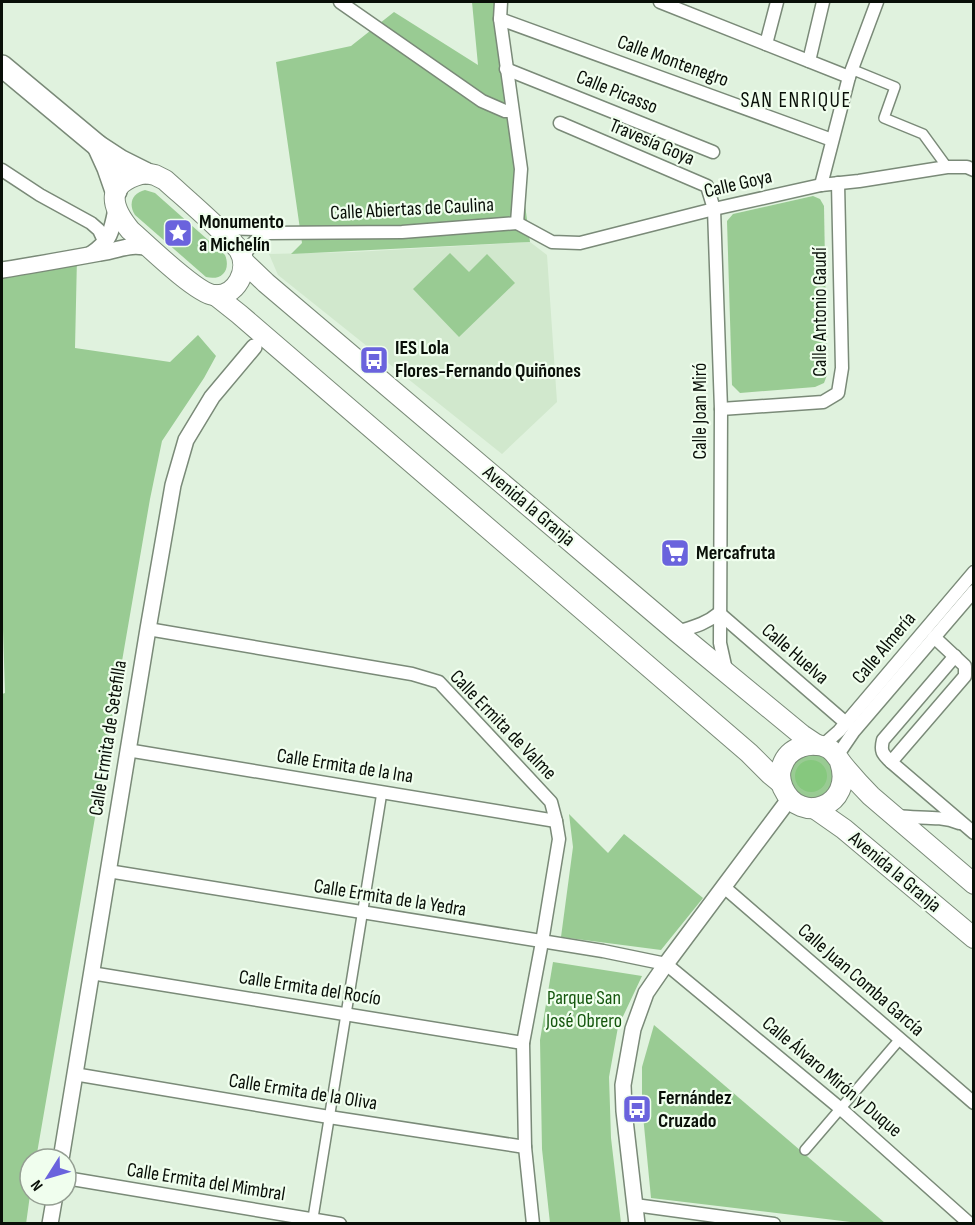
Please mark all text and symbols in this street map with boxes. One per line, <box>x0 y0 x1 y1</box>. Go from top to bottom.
street label: Calle Montenegro <box>614 30 732 92</box>
street label: Calle Picasso <box>573 65 661 119</box>
district label: SAN ENRIQUE <box>740 88 852 113</box>
street label: Travesía Goya <box>606 113 698 171</box>
street label: Calle Goya <box>702 165 774 203</box>
street label: Calle Abiertas de Caulina <box>330 193 494 225</box>
place label: Monumento a Michelín <box>199 210 284 257</box>
place icon: Monumento a Michelín <box>162 217 194 249</box>
street label: Calle Antonio Gaudí <box>808 247 832 377</box>
place label: IES Lola Flores-Fernando Quiñones <box>395 336 581 383</box>
bus stop icon: IES Lola Flores-Fernando Quiñones <box>358 344 390 376</box>
street label: Calle Joan Miró <box>688 363 712 459</box>
street label: Avenida la Granja <box>477 460 580 552</box>
supermarket icon: Mercafruta <box>659 537 691 569</box>
place label: Mercafruta <box>696 541 776 565</box>
street label: Calle Almería <box>847 607 921 689</box>
street label: Calle Huelva <box>757 618 833 690</box>
street label: Calle Ermita de Setefilla <box>84 659 132 817</box>
street label: Calle Ermita de Valme <box>445 665 561 785</box>
street label: Calle Ermita de la Ina <box>275 743 415 789</box>
street label: Avenida la Granja <box>843 826 946 918</box>
street label: Calle Ermita de la Yedra <box>312 874 468 922</box>
street label: Calle Juan Comba García <box>793 918 929 1042</box>
street label: Calle Ermita del Rocío <box>237 965 383 1011</box>
park label: Parque San José Obrero <box>545 986 622 1033</box>
street label: Calle Álvaro Mirón y Duque <box>757 1012 907 1142</box>
street label: Calle Ermita de la Oliva <box>227 1068 379 1116</box>
place label: Fernández Cruzado <box>658 1086 732 1133</box>
bus stop icon: Fernández Cruzado <box>621 1093 653 1125</box>
north arrow <box>18 1147 78 1207</box>
street label: Calle Ermita del Mimbral <box>125 1158 287 1206</box>
text: N <box>27 1176 47 1194</box>

